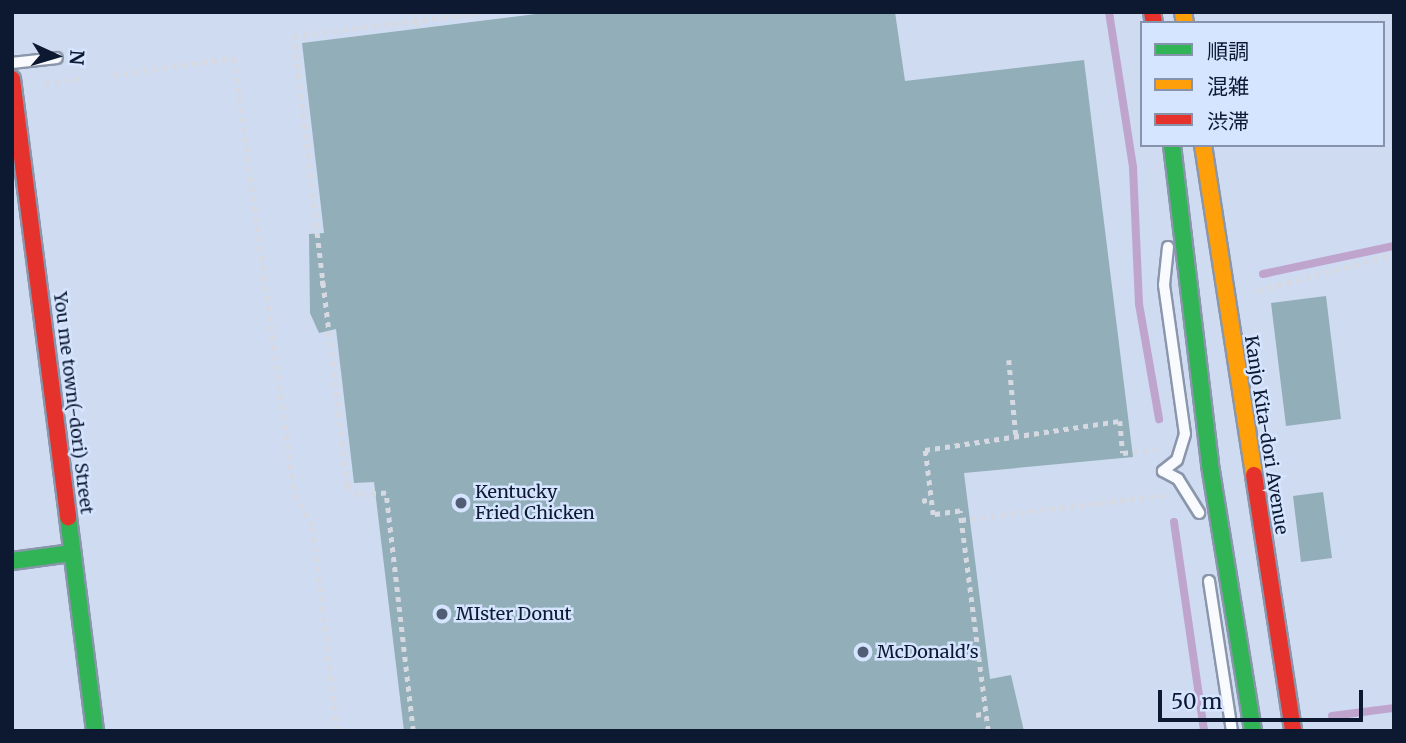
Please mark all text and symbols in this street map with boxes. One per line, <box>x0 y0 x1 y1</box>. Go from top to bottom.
north arrow <box>21 21 91 91</box>
legend <box>1140 21 1385 147</box>
text: 順調 <box>1207 38 1249 65</box>
text: N <box>64 49 89 66</box>
text: 混雑 <box>1207 73 1249 100</box>
text: 渋滞 <box>1207 108 1249 135</box>
street label: You me town(-dori) Street <box>49 291 97 515</box>
street label: Kanjo Kita-dori Avenue <box>1240 334 1292 536</box>
place label: Kentucky Fried Chicken <box>475 482 595 524</box>
marker: Kentucky Fried Chicken <box>453 495 469 511</box>
place label: MIster Donut <box>456 603 572 625</box>
marker: MIster Donut <box>434 606 450 622</box>
place label: McDonald's <box>877 641 979 663</box>
marker: McDonald's <box>855 644 871 660</box>
scale bar <box>1161 676 1366 720</box>
text: 50 m <box>1171 688 1222 715</box>

